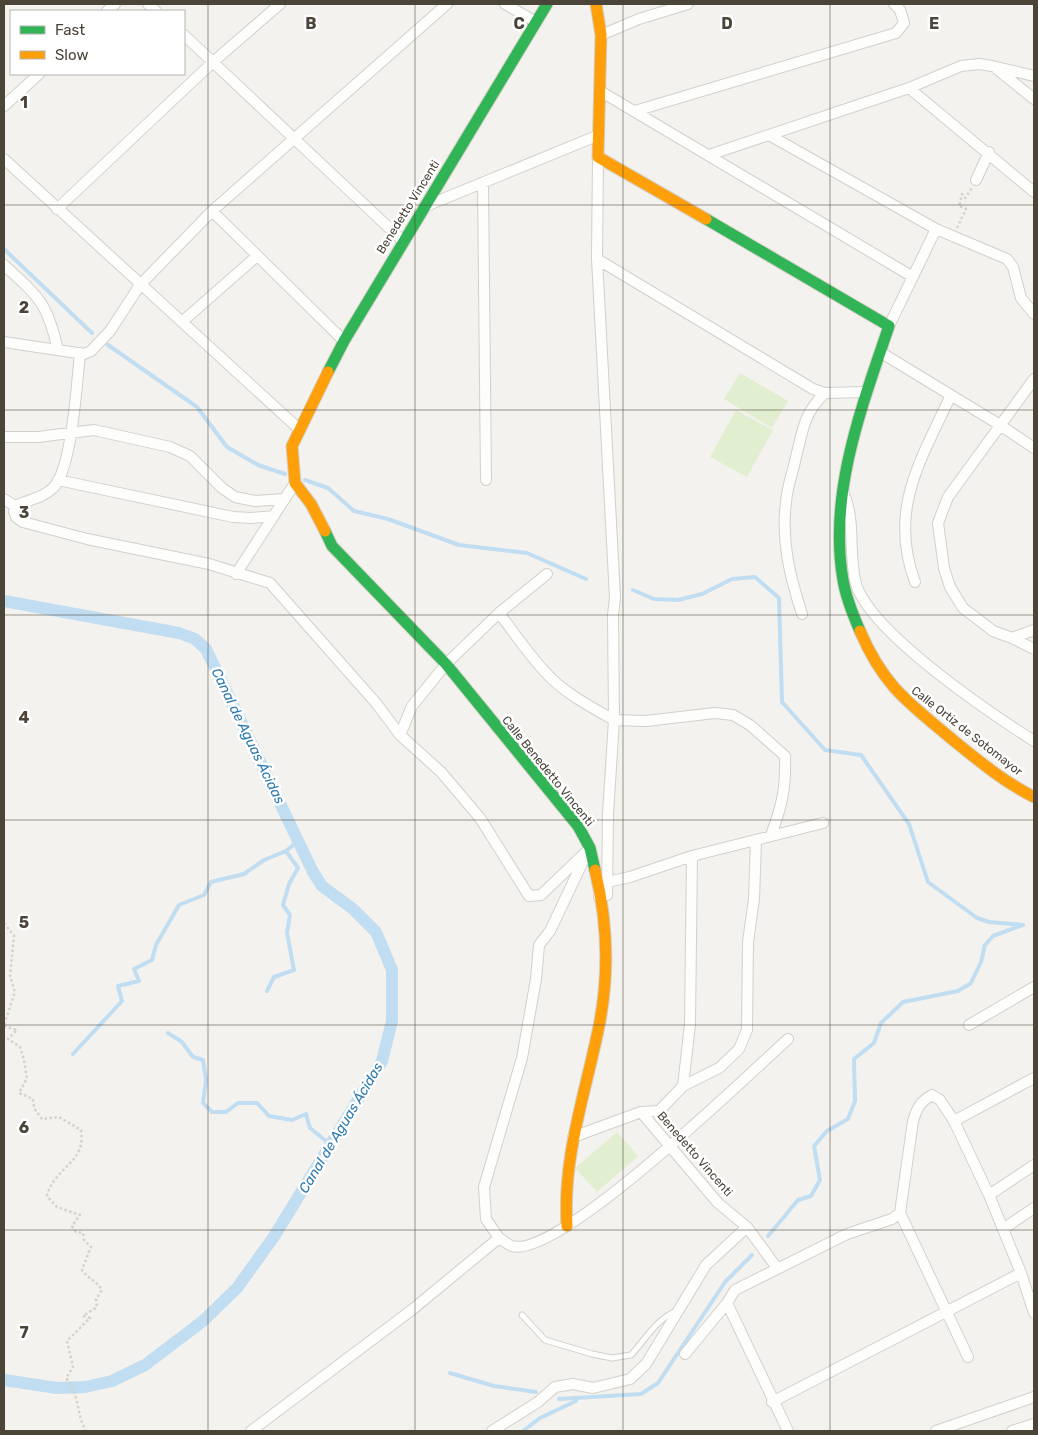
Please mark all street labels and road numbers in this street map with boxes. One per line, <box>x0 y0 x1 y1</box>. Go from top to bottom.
street label: Benedetto Vincenti <box>374 158 442 256</box>
street label: Calle Ortiz de Sotomayor <box>909 683 1026 779</box>
street label: Calle Benedetto Vincenti <box>499 713 597 829</box>
street label: Benedetto Vincenti <box>654 1109 736 1199</box>

